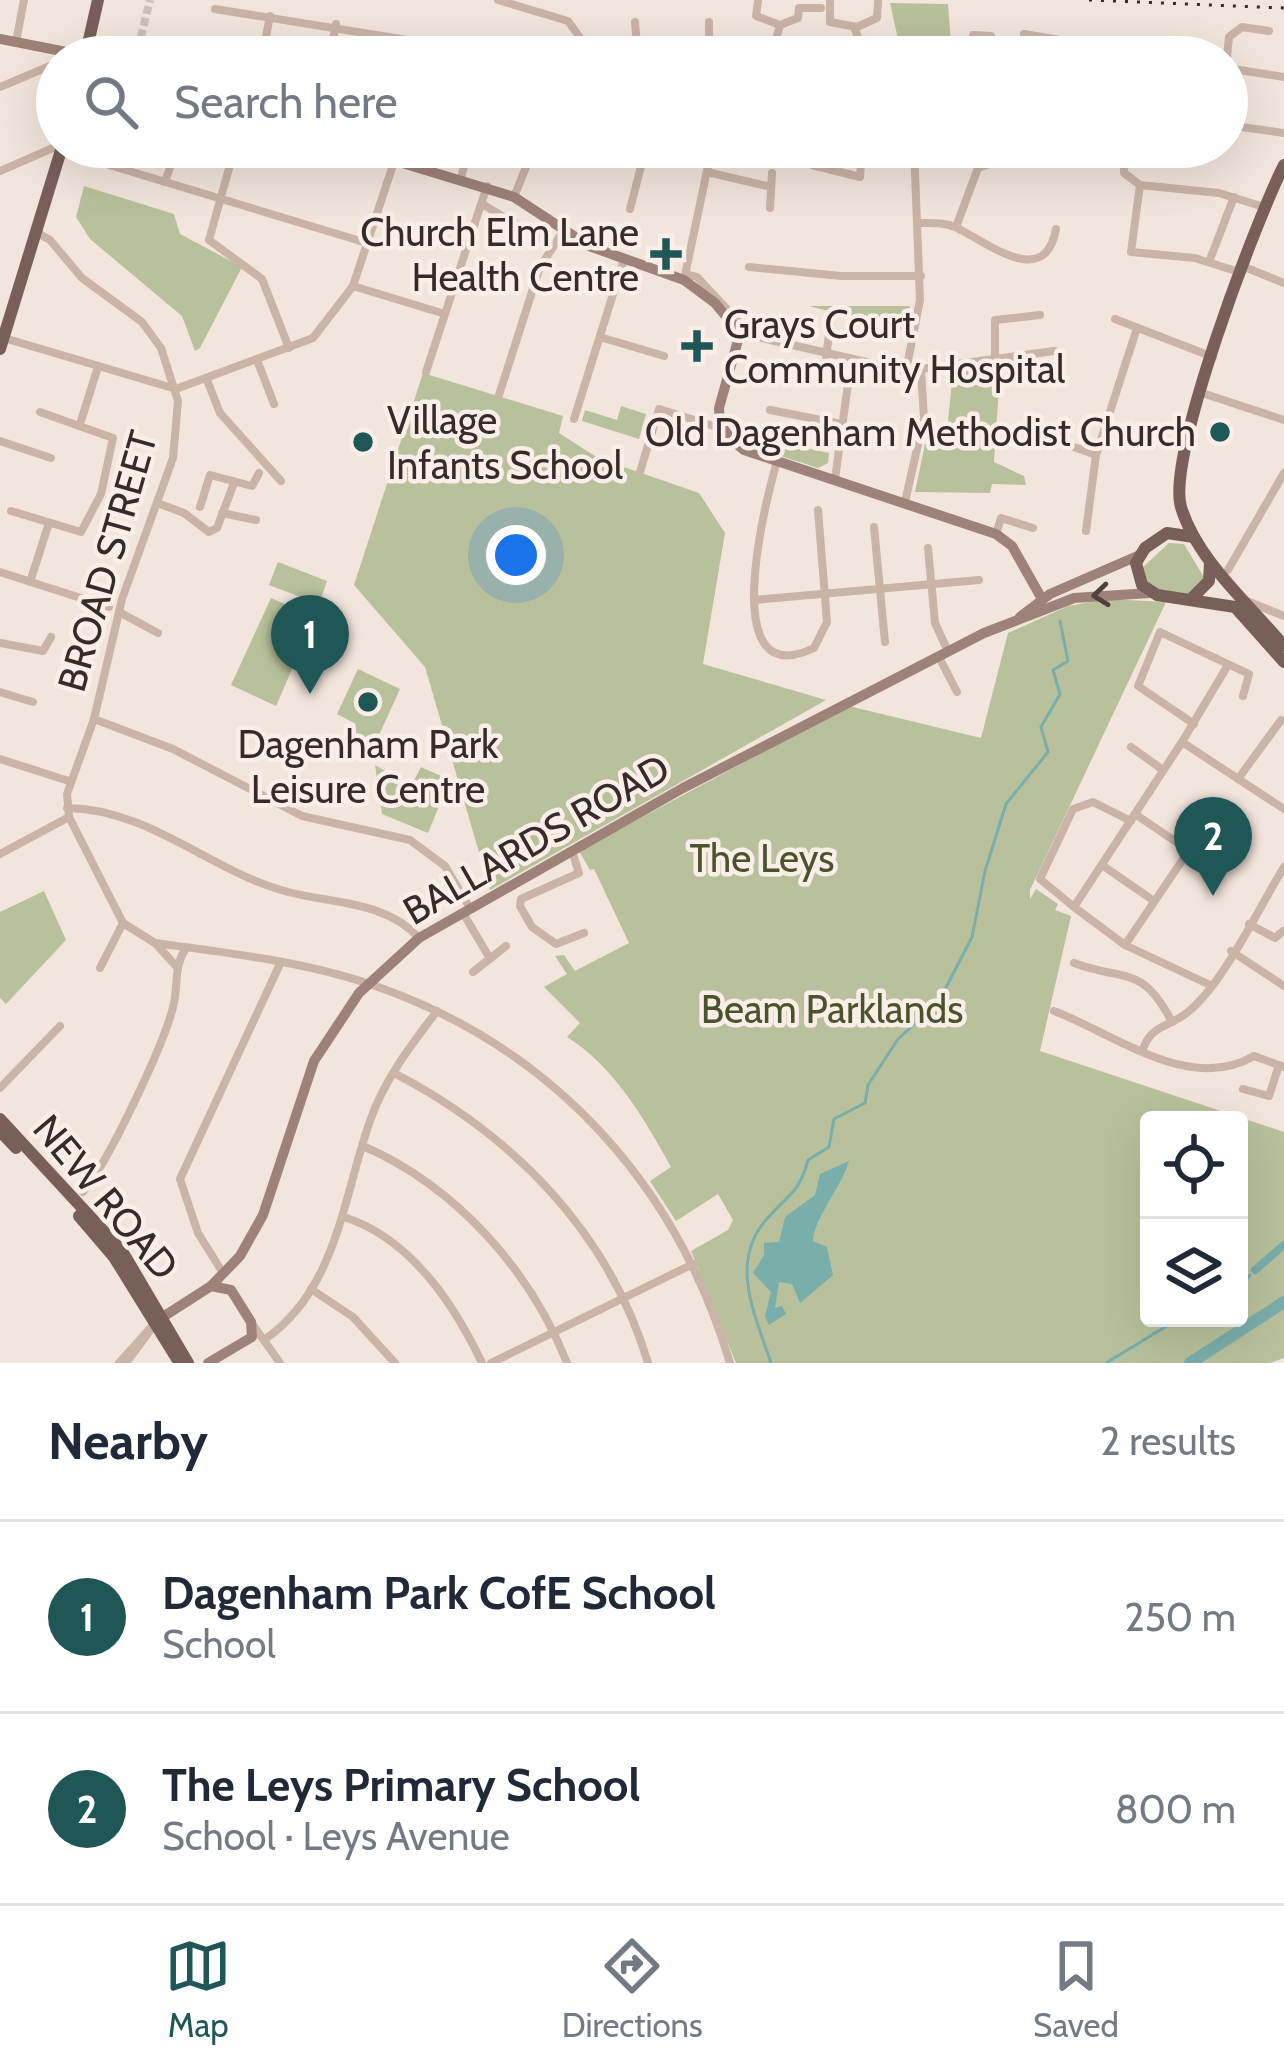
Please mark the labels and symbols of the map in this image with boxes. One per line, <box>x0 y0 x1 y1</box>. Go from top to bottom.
place label: Church Elm Lane Health Centre <box>360 208 639 301</box>
marker: Church Elm Lane Health Centre <box>650 238 682 270</box>
place label: Grays Court Community Hospital <box>724 300 1065 393</box>
marker: Grays Court Community Hospital <box>681 330 713 362</box>
place label: Village Infants School <box>387 396 623 489</box>
place label: Old Dagenham Methodist Church <box>645 408 1196 456</box>
marker: Old Dagenham Methodist Church <box>1207 419 1233 445</box>
street label: BROAD STREET <box>47 425 167 697</box>
marker: Village Infants School <box>350 429 376 455</box>
your location <box>486 525 546 585</box>
one-way arrow <box>1091 582 1110 607</box>
pin: 1 <box>271 595 349 694</box>
marker: Dagenham Park Leisure Centre <box>355 689 381 715</box>
place label: Dagenham Park Leisure Centre <box>237 720 499 813</box>
street label: BALLARDS ROAD <box>394 743 678 935</box>
pin: 2 <box>1174 797 1252 896</box>
park label: The Leys <box>689 834 835 882</box>
park label: Beam Parklands <box>701 985 963 1033</box>
street label: NEW ROAD <box>23 1105 189 1289</box>

